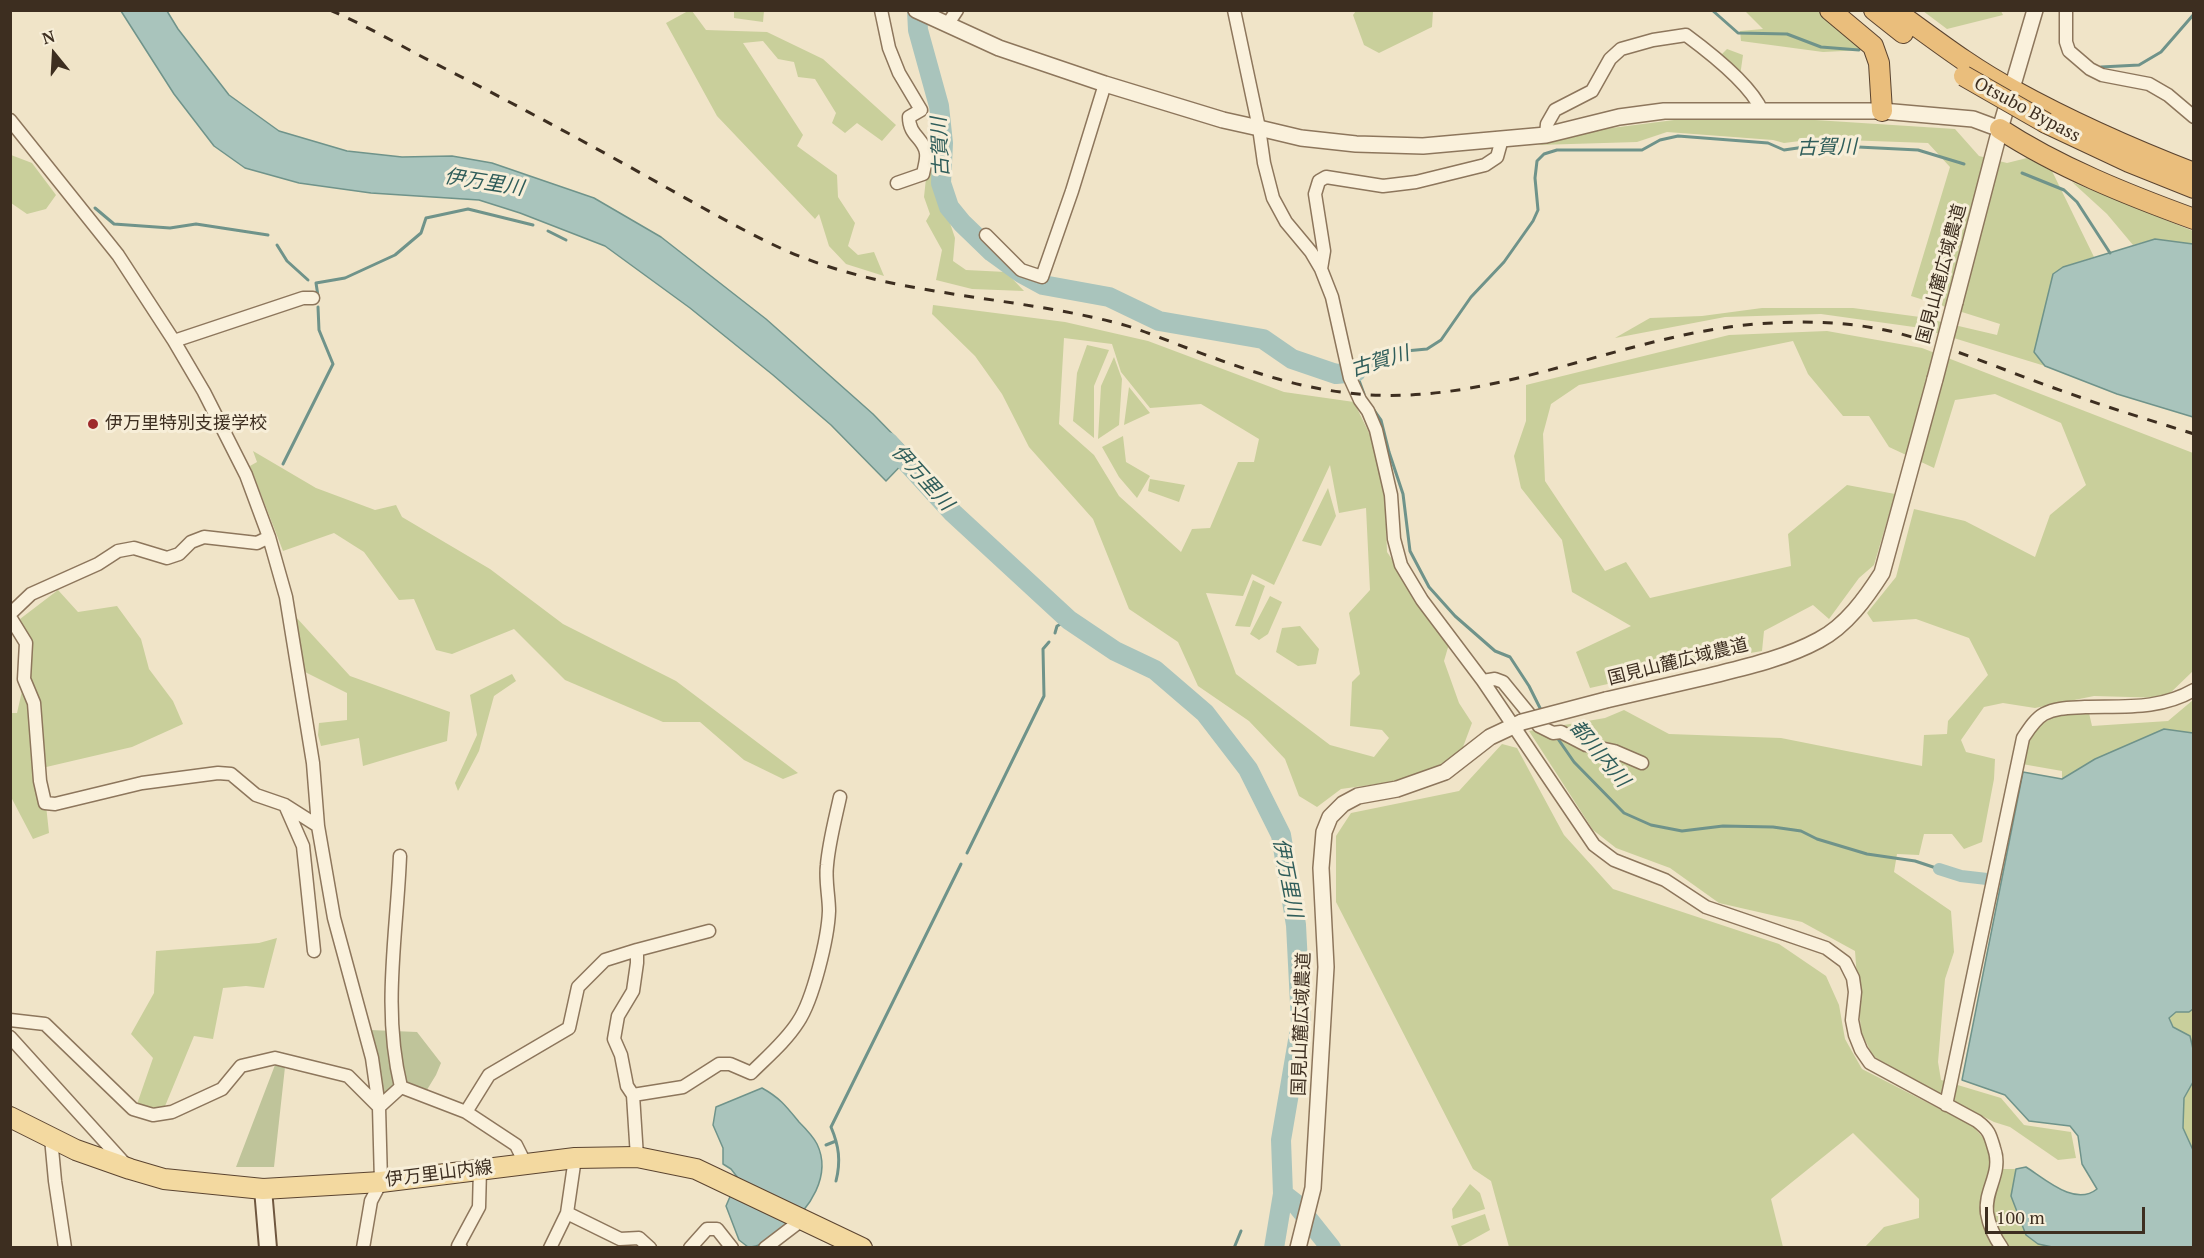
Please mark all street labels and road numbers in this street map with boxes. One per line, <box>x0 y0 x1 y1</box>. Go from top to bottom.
street label: Otsubo Bypass <box>1970 73 2084 147</box>
street label: 国見山麓広域農道 <box>1913 202 1971 346</box>
street label: 国見山麓広域農道 <box>1606 634 1750 690</box>
street label: 国見山麓広域農道 <box>1289 952 1315 1096</box>
street label: 伊万里山内線 <box>384 1157 494 1191</box>

